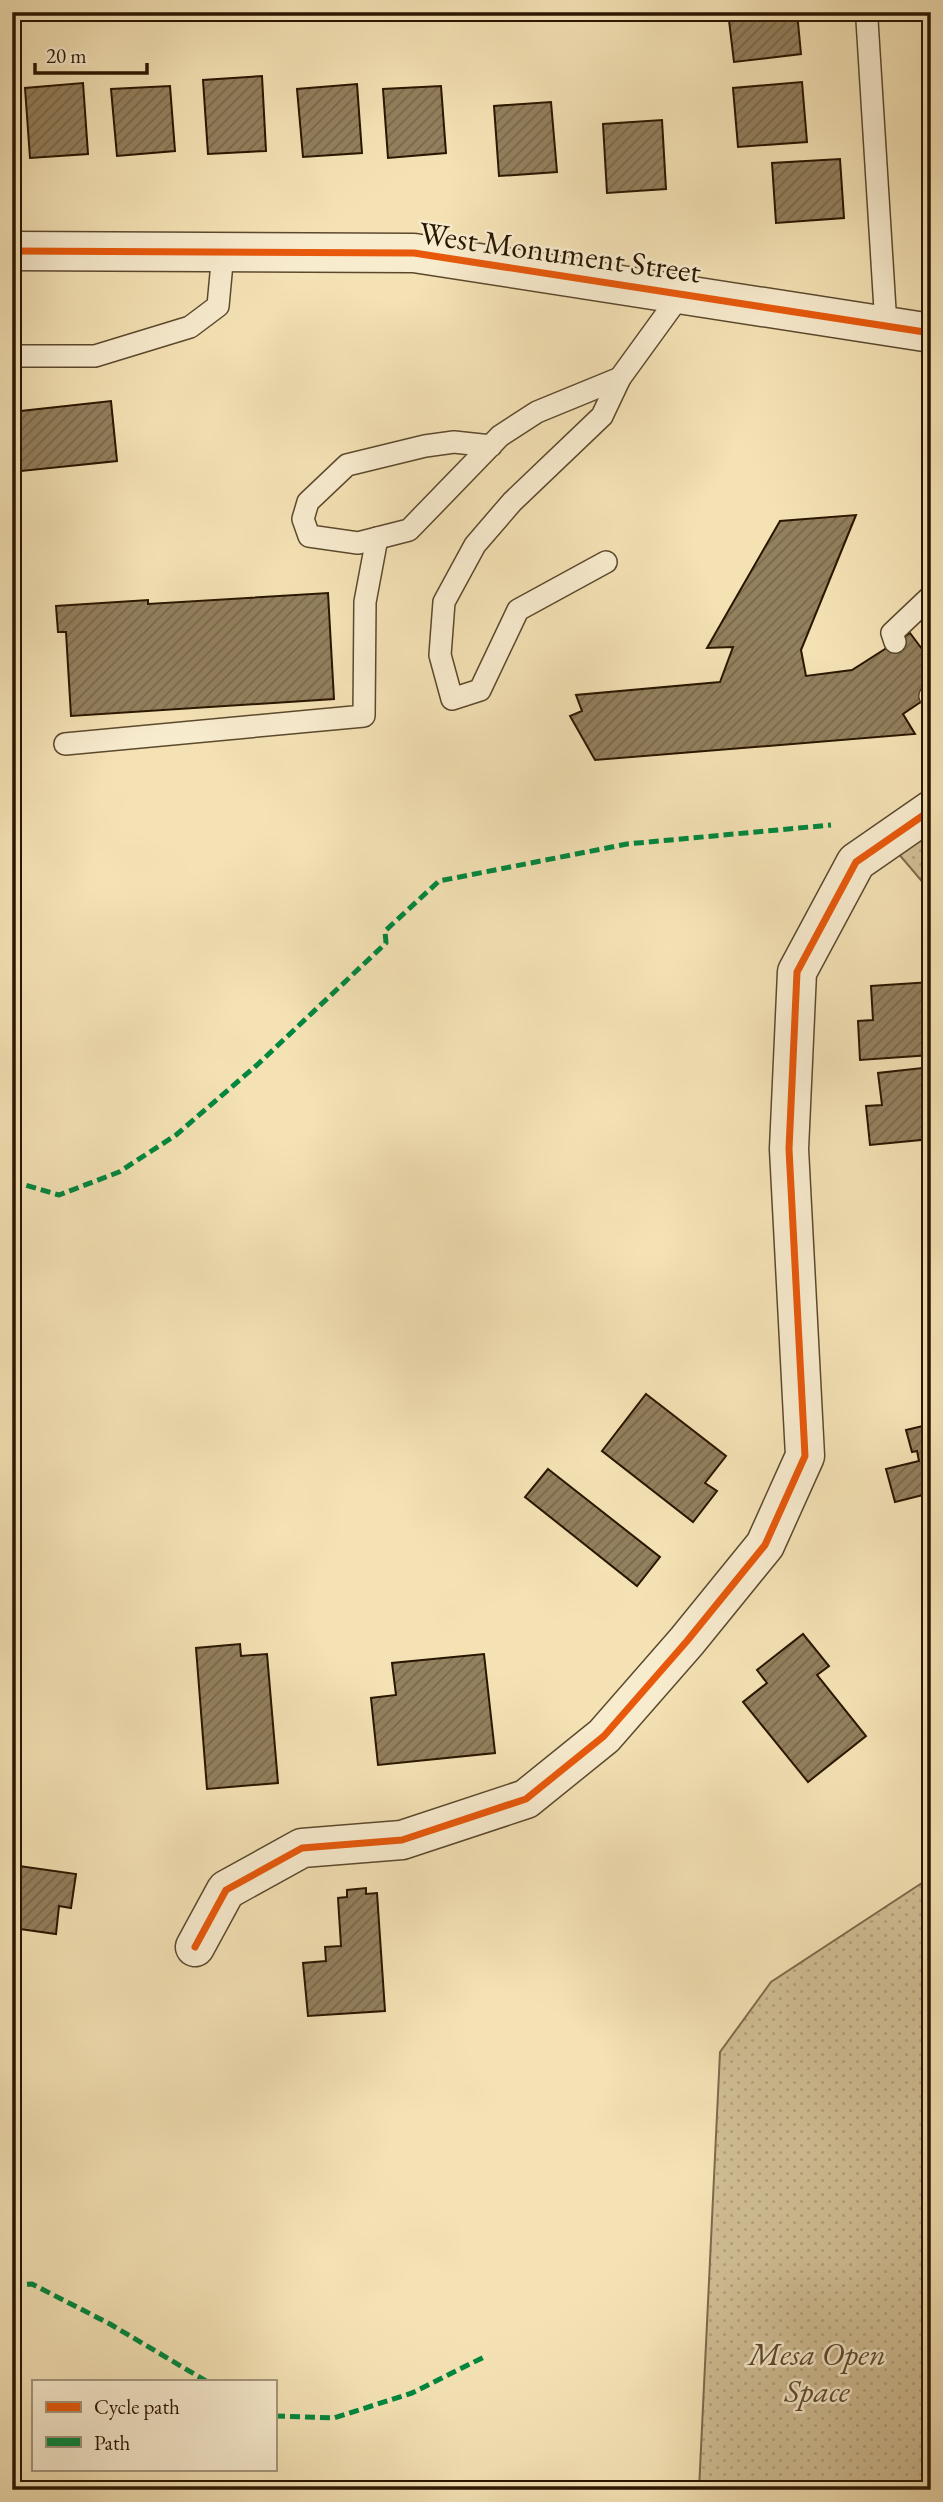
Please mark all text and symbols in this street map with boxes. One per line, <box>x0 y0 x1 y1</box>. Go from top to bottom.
scale bar <box>35 32 147 76</box>
text: 20 m <box>46 42 87 69</box>
street label: West Monument Street <box>416 211 704 293</box>
park label: Mesa Open Space <box>746 2333 886 2412</box>
legend <box>32 2380 276 2470</box>
text: Cycle path <box>94 2393 180 2420</box>
text: Path <box>94 2429 131 2456</box>

